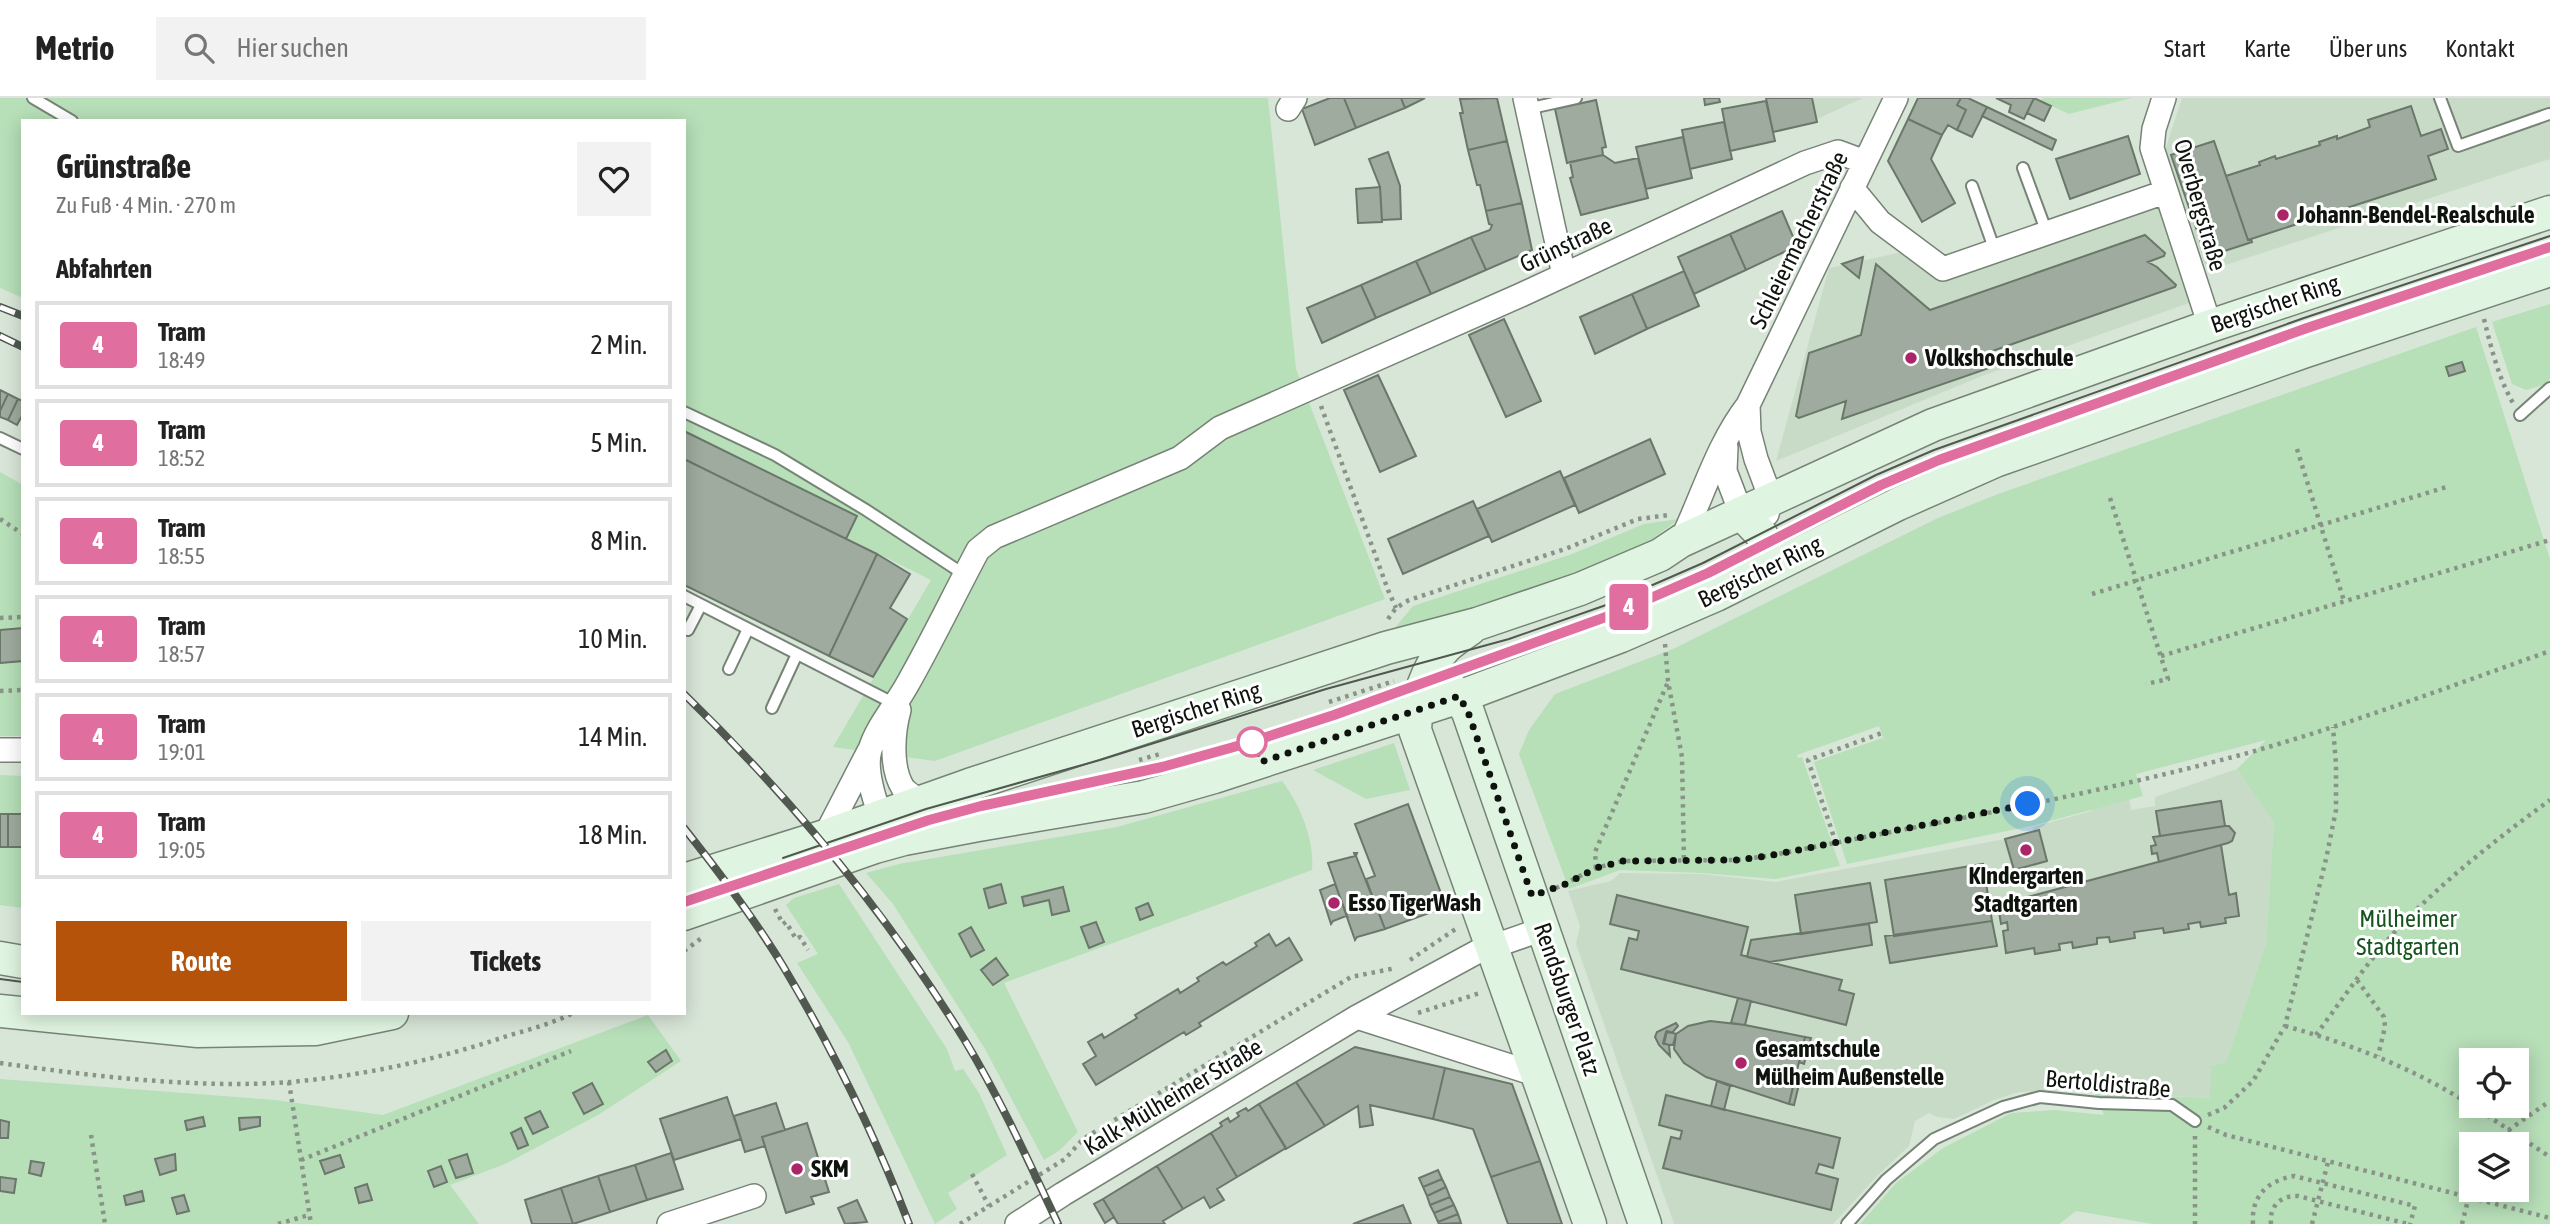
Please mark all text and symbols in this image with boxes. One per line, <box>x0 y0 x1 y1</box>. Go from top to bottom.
search box <box>156 17 646 80</box>
text: Metrio <box>35 29 114 67</box>
icon: search <box>180 29 218 67</box>
text: Hier suchen <box>236 33 349 63</box>
text: Start <box>2164 35 2206 62</box>
text: Karte <box>2244 35 2291 62</box>
text: Über uns <box>2329 35 2407 62</box>
text: Kontakt <box>2445 35 2515 62</box>
street label: Overbergstraße <box>2169 136 2232 274</box>
button: heart <box>577 142 651 216</box>
text: Grünstraße <box>56 147 191 185</box>
street label: Schleiermacherstraße <box>1744 147 1853 333</box>
text: Zu Fuß · 4 Min. · 270 m <box>56 192 236 218</box>
place label: Johann-Bendel-Realschule <box>2296 201 2535 228</box>
marker: Johann-Bendel-Realschule <box>2275 207 2291 223</box>
street label: Grünstraße <box>1516 212 1616 278</box>
text: Abfahrten <box>56 254 152 284</box>
street label: Bergischer Ring <box>2207 269 2343 338</box>
text: Tram <box>158 317 206 347</box>
text: 2 Min. <box>591 330 647 360</box>
text: 4 <box>93 331 104 358</box>
place label: Volkshochschule <box>1924 344 2074 371</box>
text: 18:49 <box>158 347 205 373</box>
marker: Volkshochschule <box>1903 350 1919 366</box>
text: Tram <box>158 415 206 445</box>
text: 5 Min. <box>591 428 647 458</box>
text: 4 <box>93 429 104 456</box>
text: 18:52 <box>158 445 205 471</box>
text: Tram <box>158 513 206 543</box>
text: 8 Min. <box>591 526 647 556</box>
text: 4 <box>93 527 104 554</box>
street label: Bergischer Ring <box>1694 530 1827 613</box>
text: 18:55 <box>158 543 205 569</box>
line badge: 4 <box>1606 584 1652 630</box>
text: 4 <box>1623 593 1635 620</box>
text: Tram <box>158 611 206 641</box>
text: 10 Min. <box>578 624 647 654</box>
text: 4 <box>93 625 104 652</box>
text: 18:57 <box>158 641 205 667</box>
street label: Bergischer Ring <box>1128 676 1264 743</box>
text: Tram <box>158 709 206 739</box>
text: 14 Min. <box>578 722 647 752</box>
text: 4 <box>93 723 104 750</box>
unlabelled marker <box>1237 727 1267 757</box>
text: 19:01 <box>158 739 206 765</box>
your location <box>2010 786 2045 821</box>
text: Tram <box>158 807 206 837</box>
text: 18 Min. <box>578 820 647 850</box>
text: 4 <box>93 821 104 848</box>
text: 19:05 <box>158 837 206 863</box>
marker: KIndergarten Stadtgarten <box>2018 842 2034 858</box>
place label: KIndergarten Stadtgarten <box>1968 862 2084 917</box>
place label: Esso TigerWash <box>1348 889 1481 916</box>
marker: Esso TigerWash <box>1326 895 1342 911</box>
park label: Mülheimer Stadtgarten <box>2356 905 2460 960</box>
street label: Rendsburger Platz <box>1529 919 1606 1079</box>
button: Route <box>56 921 347 1001</box>
button: Tickets <box>361 921 651 1001</box>
street label: Kalk-Mülheimer Straße <box>1079 1033 1267 1160</box>
place label: Gesamtschule Mülheim Außenstelle <box>1755 1035 1944 1090</box>
map controls <box>2459 1048 2529 1202</box>
button: locate <box>2459 1048 2529 1118</box>
marker: Gesamtschule Mülheim Außenstelle <box>1733 1055 1749 1071</box>
street label: Bertoldistraße <box>2044 1065 2172 1102</box>
button: layers <box>2459 1132 2529 1202</box>
place label: SKM <box>811 1155 849 1182</box>
marker: SKM <box>789 1161 805 1177</box>

